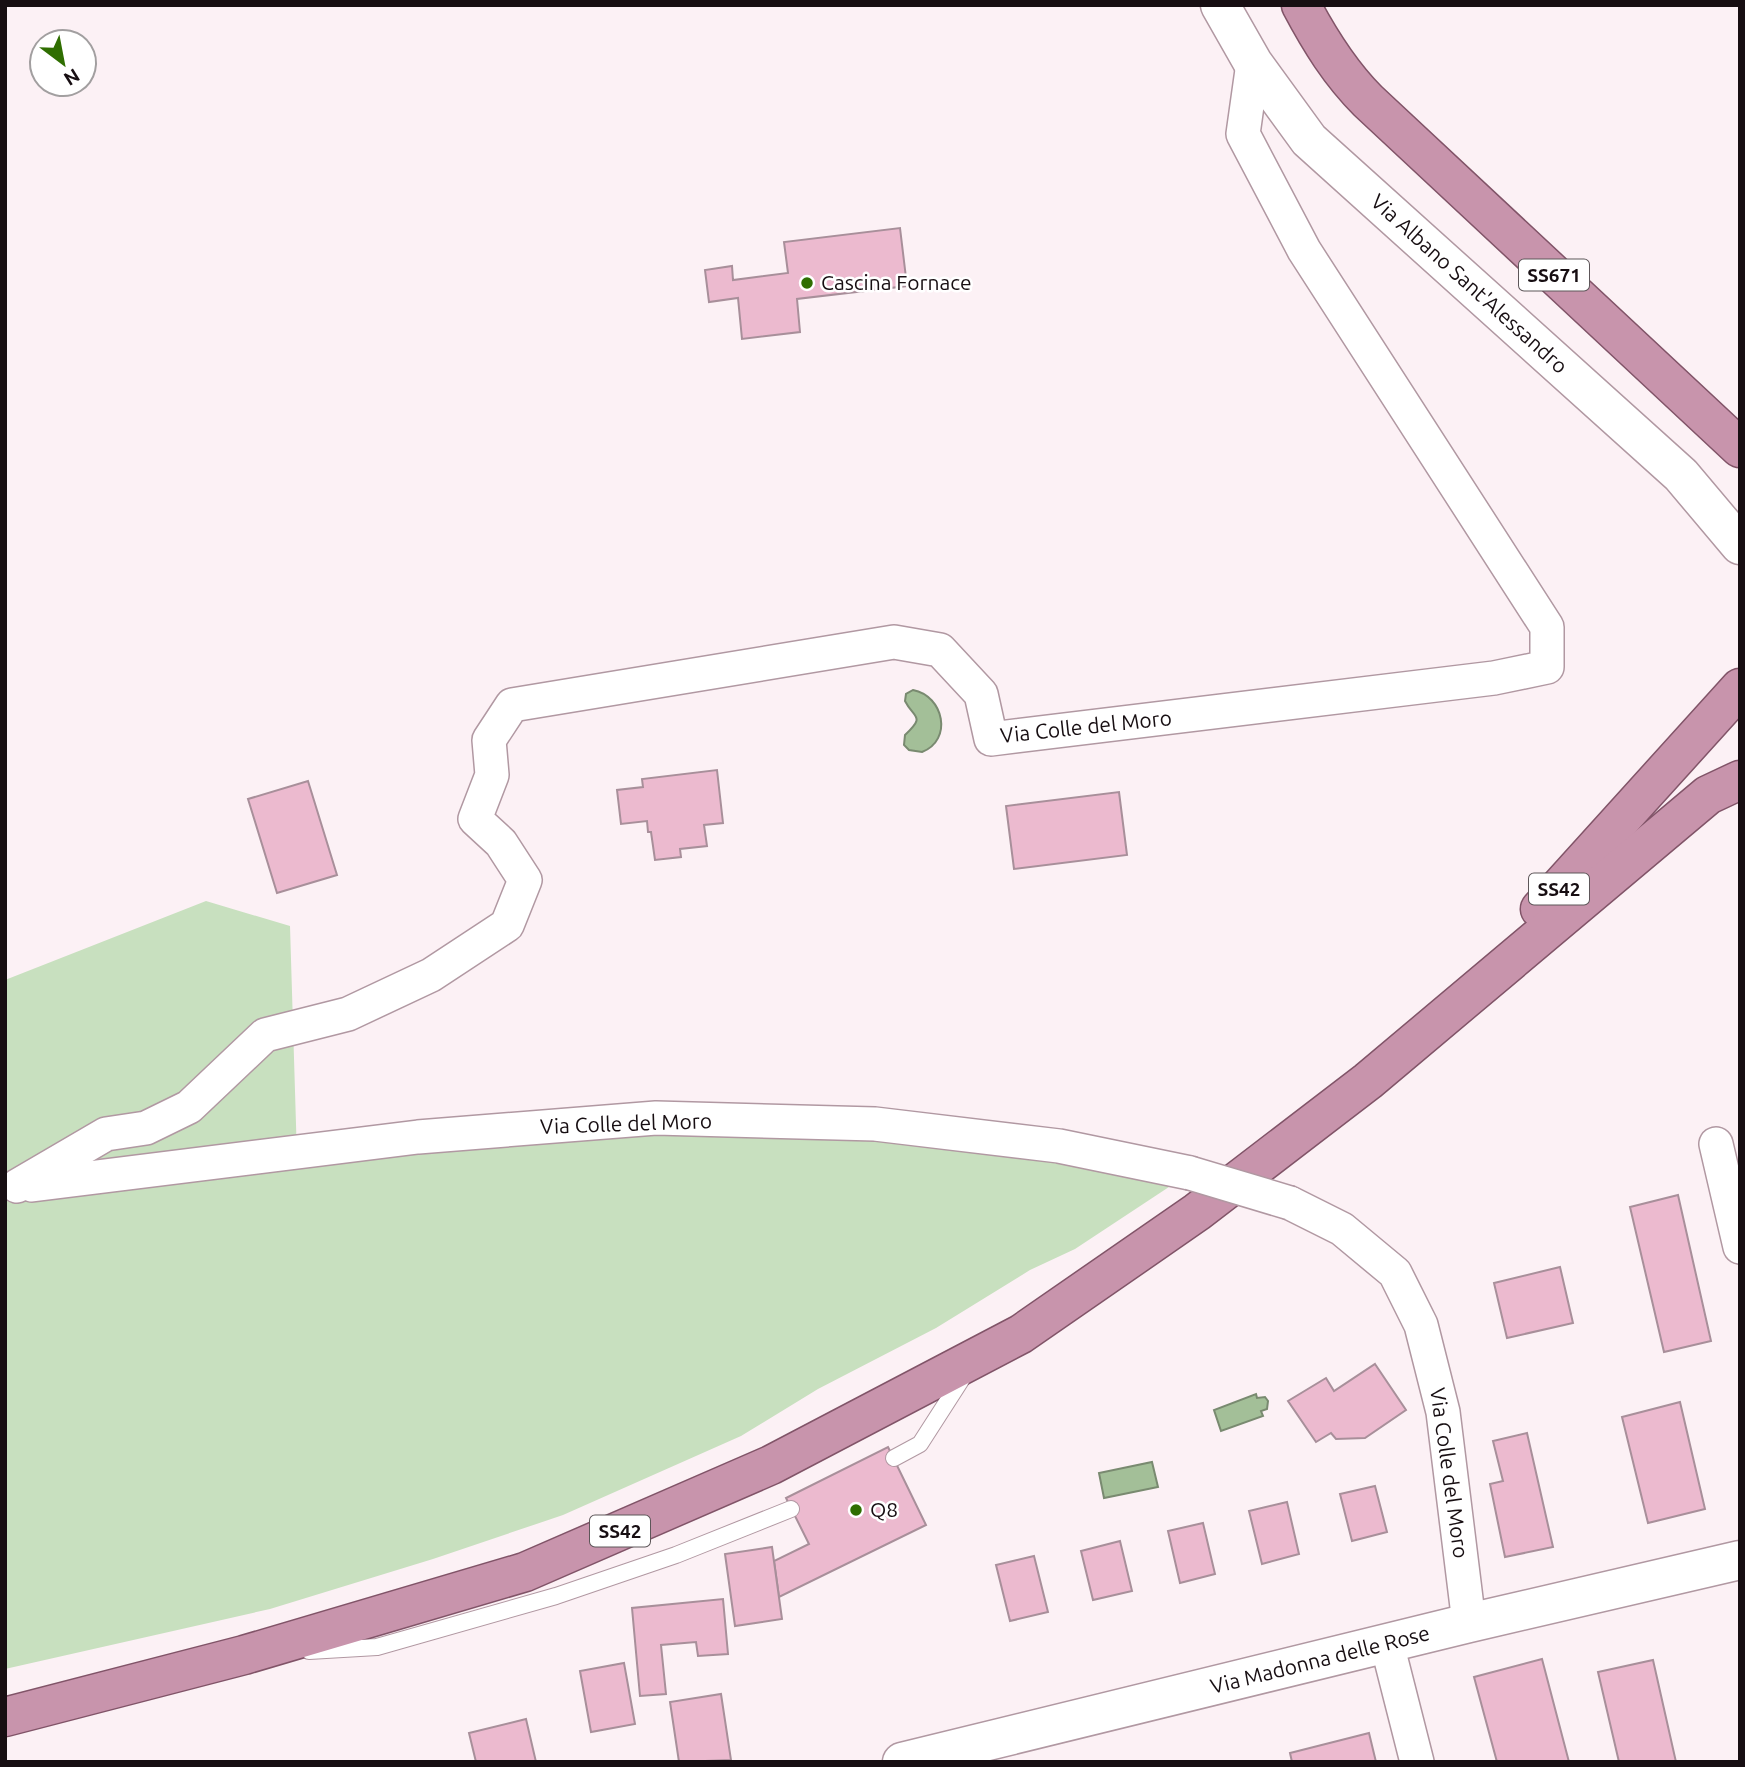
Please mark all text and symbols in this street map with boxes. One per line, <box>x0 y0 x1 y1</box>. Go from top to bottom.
north arrow <box>28 28 98 98</box>
text: N <box>60 64 84 91</box>
street label: Via Albano Sant'Alessandro <box>1366 189 1573 378</box>
road number: SS671 <box>1519 260 1589 290</box>
place label: Cascina Fornace <box>821 270 972 294</box>
marker: Cascina Fornace <box>799 275 815 291</box>
street label: Via Colle del Moro <box>999 705 1173 747</box>
road number: SS42 <box>1529 874 1589 904</box>
street label: Via Colle del Moro <box>539 1108 712 1138</box>
street label: Via Colle del Moro <box>1426 1386 1474 1560</box>
place label: Q8 <box>870 1497 898 1521</box>
marker: Q8 <box>848 1502 864 1518</box>
road number: SS42 <box>590 1516 650 1546</box>
street label: Via Madonna delle Rose <box>1208 1620 1432 1698</box>

